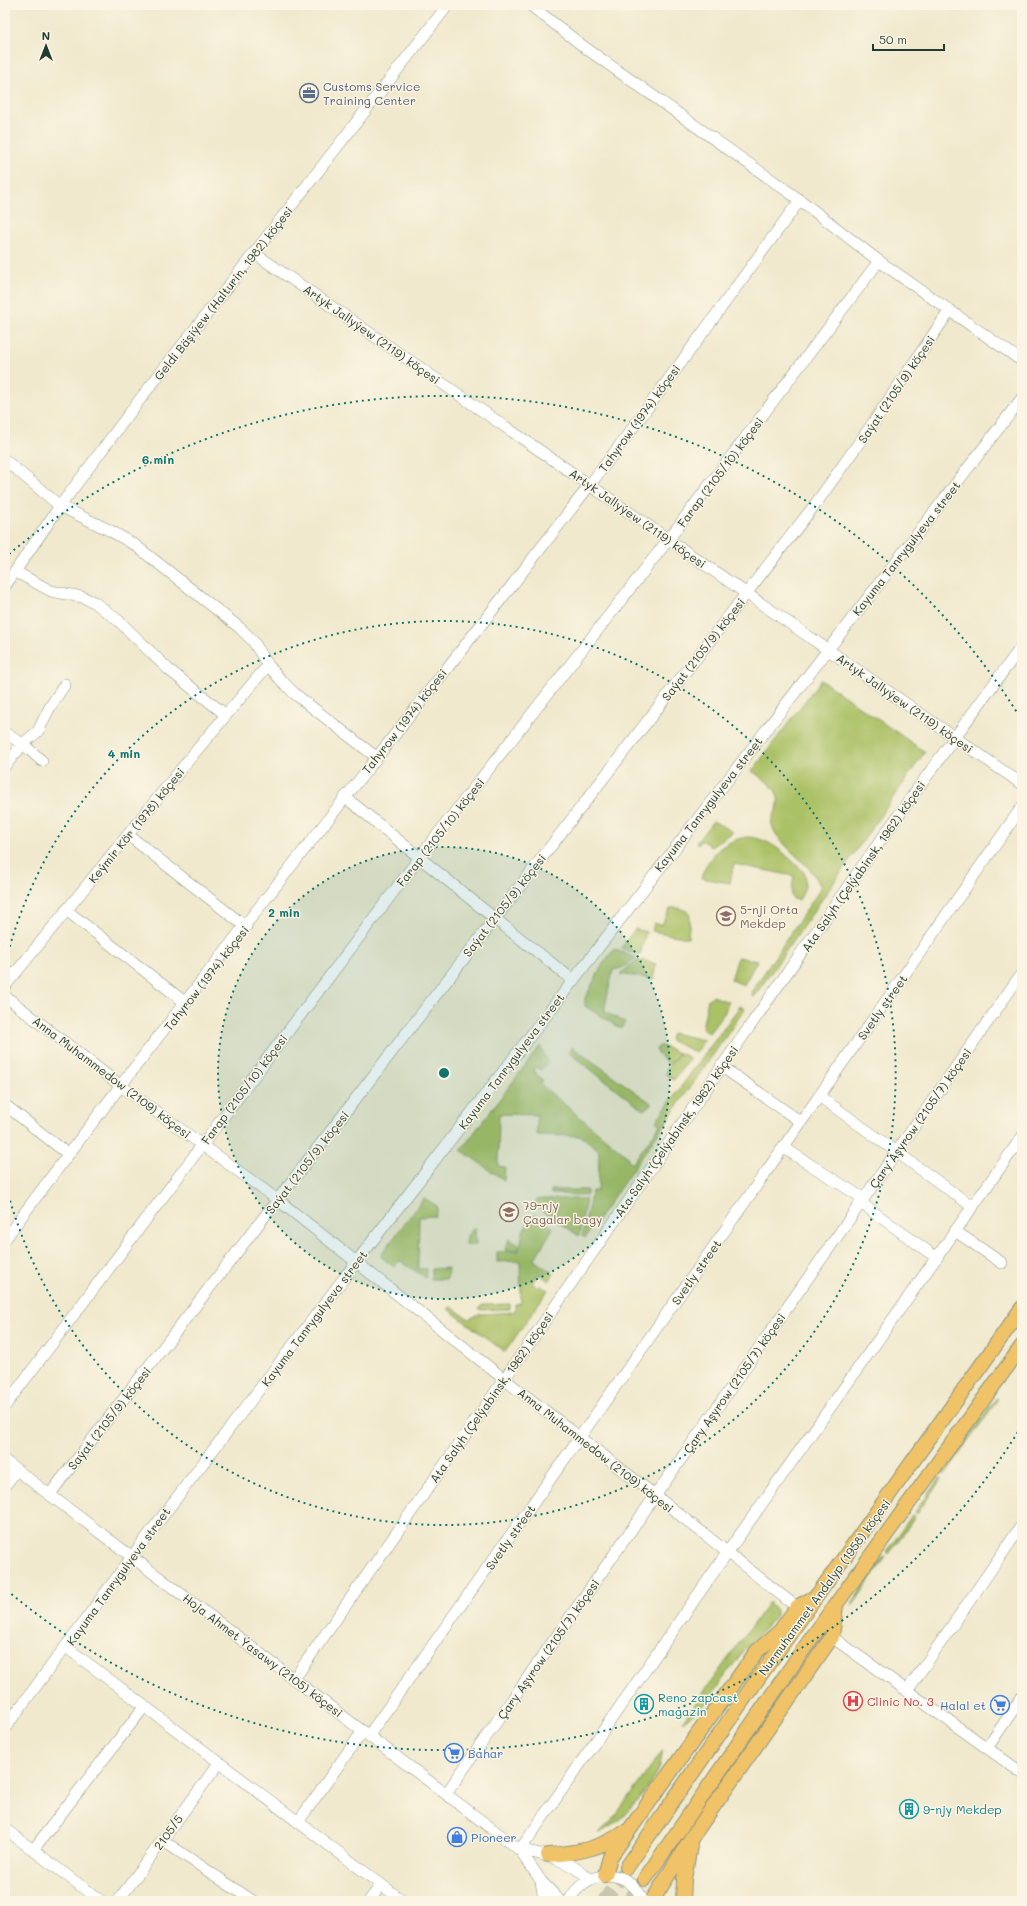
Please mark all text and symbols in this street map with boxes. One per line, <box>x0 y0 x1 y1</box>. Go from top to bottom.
north arrow <box>26 26 66 66</box>
scale bar <box>873 26 944 52</box>
text: N <box>42 28 50 43</box>
text: 50 m <box>879 31 907 47</box>
place label: Customs Service Training Center <box>323 78 420 108</box>
office icon: Customs Service Training Center <box>298 82 320 104</box>
street label: Geldi Bäşiýew (Halturin, 1982) köçesi <box>150 203 296 383</box>
street label: Artyk Jallyýew (2119) köçesi <box>301 281 443 387</box>
street label: Saýat (2105/9) köçesi <box>854 332 938 446</box>
street label: Tahyrow (1974) köçesi <box>595 361 683 475</box>
street label: Farap (2105/10) köçesi <box>673 414 767 530</box>
text: 6 min <box>142 451 174 467</box>
street label: Artyk Jallyýew (2119) köçesi <box>567 465 709 571</box>
street label: Kayuma Tanrygulyeva street <box>848 477 964 619</box>
street label: Saýat (2105/9) köçesi <box>658 594 748 704</box>
street label: Artyk Jallyýew (2119) köçesi <box>834 650 976 756</box>
street label: Tahyrow (1974) köçesi <box>358 665 450 777</box>
street label: Kayuma Tanrygulyeva street <box>650 733 766 875</box>
text: 4 min <box>108 745 140 761</box>
street label: Keýmir Kör (1978) köçesi <box>84 764 188 886</box>
street label: Farap (2105/10) köçesi <box>392 774 488 890</box>
street label: Ata Salyh (Çelýabinsk, 1962) köçesi <box>798 777 928 955</box>
street label: Saýat (2105/9) köçesi <box>459 850 549 960</box>
place label: 5-nji Orta Mekdep <box>740 901 799 931</box>
text: 2 min <box>268 904 300 920</box>
school or university icon: 5-nji Orta Mekdep <box>715 905 737 927</box>
street label: Tahyrow (1974) köçesi <box>160 922 252 1034</box>
street label: Svetly street <box>854 971 910 1043</box>
street label: Kayuma Tanrygulyeva street <box>454 990 568 1132</box>
street label: Anna Muhammedow (2109) köçesi <box>30 1012 194 1142</box>
street label: Farap (2105/10) köçesi <box>197 1031 291 1147</box>
street label: Ata Salyh (Çelýabinsk, 1962) köçesi <box>611 1042 741 1220</box>
street label: Çary Aşyrow (2105/7) köçesi <box>865 1045 975 1191</box>
centre of rings <box>437 1066 451 1080</box>
street label: Saýat (2105/9) köçesi <box>262 1107 352 1217</box>
place label: 79-njy Çagalar bagy <box>523 1197 602 1227</box>
school or university icon: 79-njy Çagalar bagy <box>498 1201 520 1223</box>
street label: Svetly street <box>668 1236 724 1308</box>
street label: Kayuma Tanrygulyeva street <box>257 1247 371 1389</box>
street label: Ata Salyh (Çelýabinsk, 1962) köçesi <box>426 1308 556 1486</box>
street label: Çary Aşyrow (2105/7) köçesi <box>679 1310 789 1456</box>
street label: Saýat (2105/9) köçesi <box>64 1363 154 1473</box>
street label: Anna Muhammedow (2109) köçesi <box>515 1384 677 1516</box>
street label: Nurmuhammet Andalyp (1958) köçesi <box>755 1496 893 1678</box>
street label: Svetly street <box>482 1501 538 1573</box>
street label: Kayuma Tanrygulyeva street <box>63 1504 173 1648</box>
street label: Çary Aşyrow (2105/7) köçesi <box>493 1576 603 1722</box>
street label: Hoja Ahmet Ýasawy (2105) köçesi <box>180 1590 346 1720</box>
place label: Reno zapcast magazin <box>658 1689 738 1719</box>
hospital icon: Clinic No. 3 <box>842 1690 864 1712</box>
building icon: Reno zapcast magazin <box>633 1693 655 1715</box>
place label: Clinic No. 3 <box>867 1693 934 1709</box>
supermarket icon: Halal et <box>989 1694 1011 1716</box>
place label: Halal et <box>940 1697 986 1713</box>
supermarket icon: Bahar <box>443 1742 465 1764</box>
place label: Bahar <box>468 1745 503 1761</box>
building icon: 9-njy Mekdep <box>898 1798 920 1820</box>
place label: 9-njy Mekdep <box>923 1801 1002 1817</box>
street label: 2105/5 <box>150 1811 186 1853</box>
shop icon: Pioneer <box>446 1826 468 1848</box>
place label: Pioneer <box>471 1829 517 1845</box>

